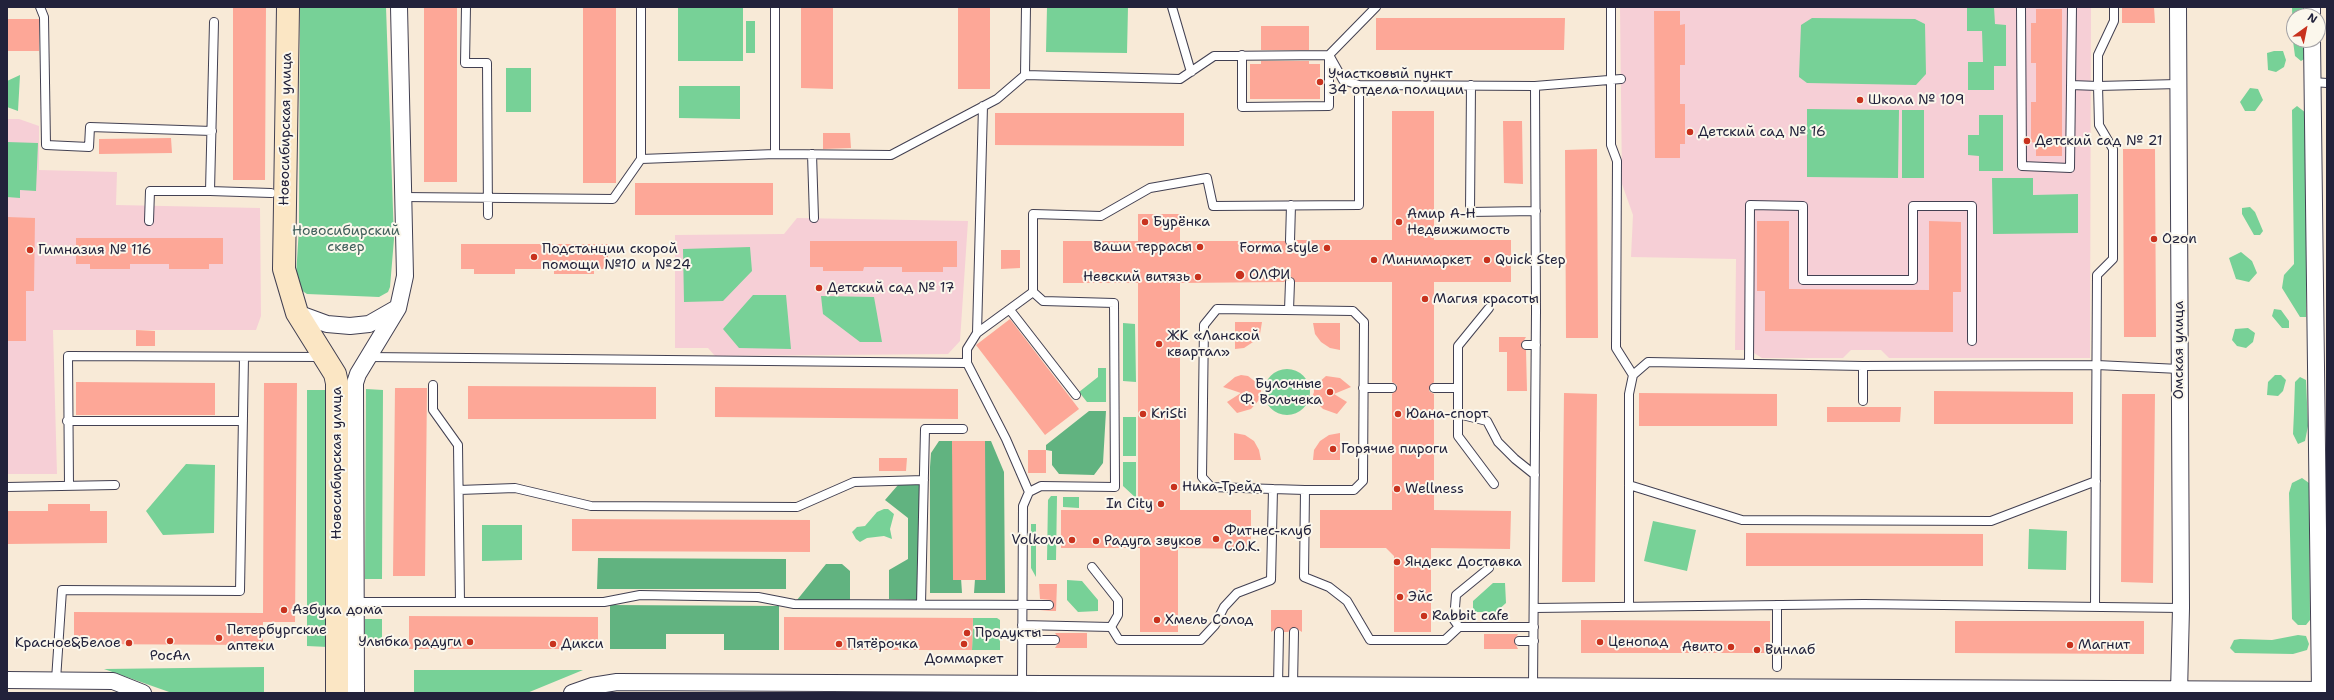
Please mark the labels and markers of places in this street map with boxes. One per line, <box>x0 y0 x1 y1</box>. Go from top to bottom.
place label: Участковый пункт 34 отдела полиции <box>1328 66 1464 98</box>
marker: Участковый пункт 34 отдела полиции <box>1315 77 1325 87</box>
place label: Школа № 109 <box>1868 92 1965 108</box>
marker: Школа № 109 <box>1855 95 1865 105</box>
place label: Детский сад № 16 <box>1698 124 1826 140</box>
marker: Детский сад № 16 <box>1685 127 1695 137</box>
place label: Детский сад № 21 <box>2035 133 2163 149</box>
marker: Детский сад № 21 <box>2022 136 2032 146</box>
place label: Амир А-Н Недвижимость <box>1407 206 1510 238</box>
place label: Бурёнка <box>1153 214 1210 230</box>
marker: Бурёнка <box>1140 217 1150 227</box>
marker: Амир А-Н Недвижимость <box>1394 217 1404 227</box>
place label: Ozon <box>2162 231 2197 247</box>
marker: Ozon <box>2149 234 2159 244</box>
place label: Ваши террасы <box>1093 239 1192 255</box>
place label: Forma style <box>1239 240 1319 256</box>
place label: Подстанции скорой помощи №10 и №24 <box>542 241 691 274</box>
place label: Гимназия № 116 <box>38 242 152 258</box>
marker: Ваши террасы <box>1195 242 1205 252</box>
marker: Forma style <box>1322 243 1332 253</box>
marker: Гимназия № 116 <box>25 245 35 255</box>
marker: Подстанции скорой помощи №10 и №24 <box>529 252 539 262</box>
place label: Минимаркет <box>1382 252 1471 268</box>
place label: Quick Step <box>1495 252 1566 268</box>
marker: Минимаркет <box>1369 255 1379 265</box>
marker: Quick Step <box>1482 255 1492 265</box>
place label: ОЛФИ <box>1249 267 1290 283</box>
place label: Невский витязь <box>1083 269 1190 285</box>
marker: ОЛФИ <box>1234 269 1246 281</box>
marker: Невский витязь <box>1193 272 1203 282</box>
place label: Детский сад № 17 <box>827 280 955 296</box>
marker: Детский сад № 17 <box>814 283 824 293</box>
place label: Магия красоты <box>1433 291 1539 307</box>
marker: Магия красоты <box>1420 294 1430 304</box>
place label: ЖК «Ланской квартал» <box>1167 328 1260 360</box>
marker: ЖК «Ланской квартал» <box>1154 339 1164 349</box>
place label: Булочные Ф. Вольчека <box>1240 376 1322 408</box>
marker: Булочные Ф. Вольчека <box>1325 387 1335 397</box>
place label: KriSti <box>1151 406 1187 422</box>
place label: Юана-спорт <box>1406 406 1488 422</box>
marker: KriSti <box>1138 409 1148 419</box>
marker: Юана-спорт <box>1393 409 1403 419</box>
place label: Горячие пироги <box>1341 441 1448 457</box>
marker: Горячие пироги <box>1328 444 1338 454</box>
place label: Ника-Трейд <box>1182 479 1262 495</box>
place label: Wellness <box>1405 481 1464 497</box>
marker: Ника-Трейд <box>1169 482 1179 492</box>
marker: Wellness <box>1392 484 1402 494</box>
place label: In City <box>1106 496 1153 512</box>
marker: In City <box>1156 499 1166 509</box>
place label: Фитнес-клуб С.О.К. <box>1224 523 1311 556</box>
place label: Volkova <box>1011 532 1064 548</box>
place label: Радуга звуков <box>1104 533 1201 549</box>
marker: Фитнес-клуб С.О.К. <box>1211 534 1221 544</box>
marker: Volkova <box>1067 535 1077 545</box>
marker: Радуга звуков <box>1091 536 1101 546</box>
place label: Яндекс Доставка <box>1405 554 1522 570</box>
marker: Яндекс Доставка <box>1392 557 1402 567</box>
place label: Эйс <box>1408 589 1433 605</box>
marker: Эйс <box>1395 592 1405 602</box>
place label: Азбука дома <box>292 602 383 618</box>
marker: Азбука дома <box>279 605 289 615</box>
place label: Rabbit cafe <box>1432 608 1509 624</box>
marker: Rabbit cafe <box>1419 611 1429 621</box>
place label: Хмель Солод <box>1165 612 1253 628</box>
marker: Хмель Солод <box>1152 615 1162 625</box>
place label: Петербургские аптеки <box>227 622 327 654</box>
place label: Продукты <box>975 625 1042 641</box>
marker: Продукты <box>962 628 972 638</box>
marker: Петербургские аптеки <box>214 633 224 643</box>
place label: Улыбка радуги <box>358 634 462 650</box>
place label: Ценопад <box>1608 634 1668 650</box>
place label: Красное&Белое <box>15 635 121 651</box>
marker: РосАл <box>165 636 175 646</box>
place label: Дикси <box>561 636 604 652</box>
place label: Пятёрочка <box>847 636 918 652</box>
marker: Улыбка радуги <box>465 637 475 647</box>
marker: Ценопад <box>1595 637 1605 647</box>
place label: Магнит <box>2078 637 2130 653</box>
marker: Красное&Белое <box>124 638 134 648</box>
marker: Дикси <box>548 639 558 649</box>
marker: Пятёрочка <box>834 639 844 649</box>
marker: Доммаркет <box>959 639 969 649</box>
place label: Авито <box>1682 639 1723 655</box>
marker: Магнит <box>2065 640 2075 650</box>
marker: Авито <box>1726 642 1736 652</box>
place label: Винлаб <box>1765 642 1815 658</box>
marker: Винлаб <box>1752 645 1762 655</box>
place label: РосАл <box>150 648 190 664</box>
place label: Доммаркет <box>925 651 1003 667</box>

